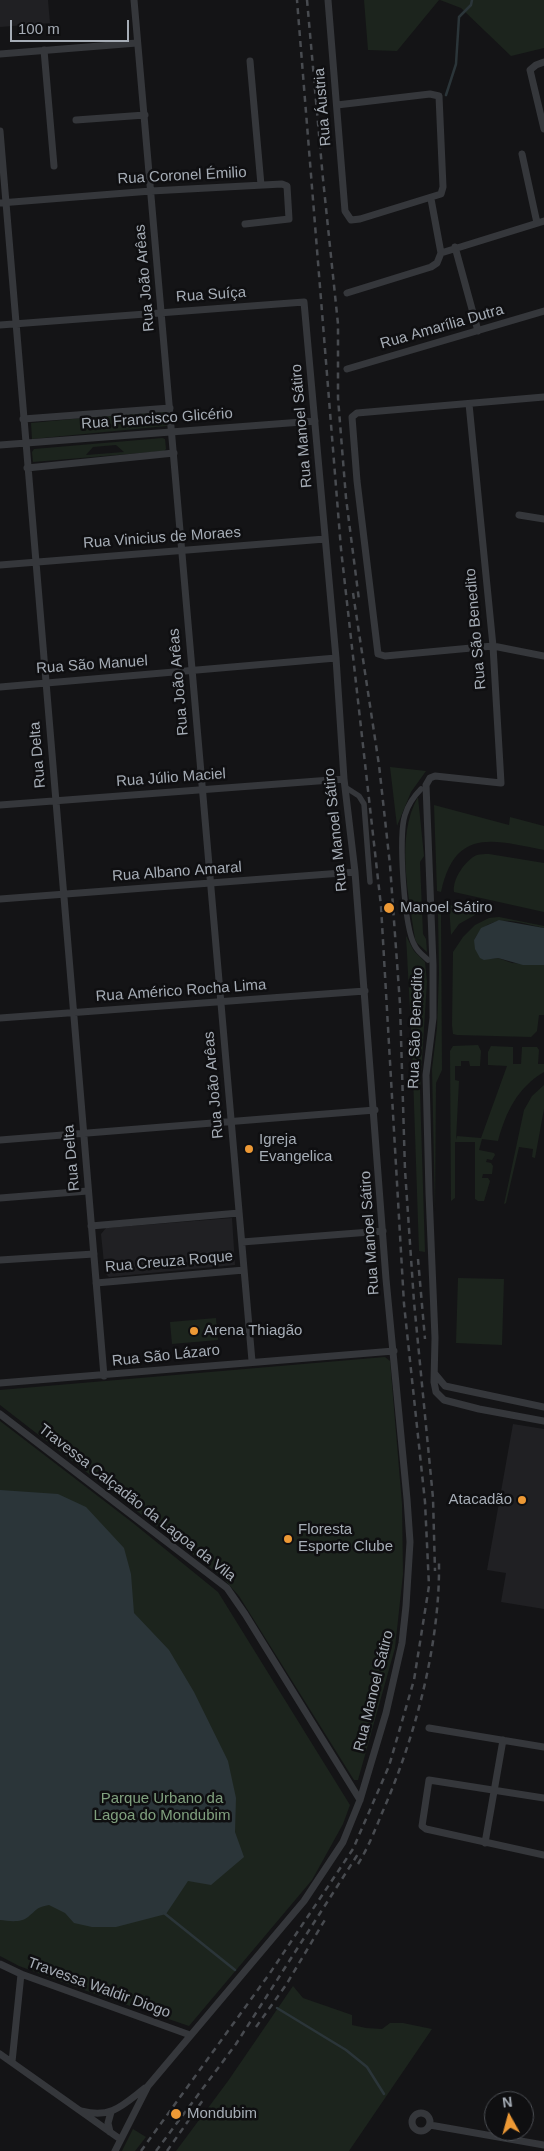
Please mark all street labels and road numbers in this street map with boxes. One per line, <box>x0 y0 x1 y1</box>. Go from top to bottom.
street label: Rua Áustria <box>311 67 335 147</box>
street label: Rua Coronel Émilio <box>117 164 247 188</box>
street label: Rua João Arêas <box>131 224 159 332</box>
street label: Rua Suíça <box>175 284 247 306</box>
street label: Rua Amarília Dutra <box>378 301 506 353</box>
street label: Rua Manoel Sátiro <box>288 363 316 489</box>
street label: Rua Francisco Glicério <box>81 405 233 433</box>
street label: Rua Vinicius de Moraes <box>82 524 242 552</box>
street label: Rua São Benedito <box>462 568 490 690</box>
street label: Rua João Arêas <box>165 628 193 736</box>
street label: Rua São Manuel <box>36 652 148 678</box>
street label: Rua Delta <box>26 721 50 789</box>
street label: Rua Júlio Maciel <box>115 765 227 791</box>
street label: Rua Manoel Sátiro <box>321 767 351 893</box>
street label: Rua Albano Amaral <box>111 858 243 886</box>
street label: Rua São Benedito <box>405 967 427 1089</box>
street label: Rua Américo Rocha Lima <box>95 976 267 1006</box>
street label: Rua João Arêas <box>200 1031 228 1139</box>
street label: Rua Delta <box>60 1124 84 1192</box>
street label: Rua Manoel Sátiro <box>357 1170 383 1296</box>
street label: Rua Creuza Roque <box>104 1247 234 1277</box>
street label: Rua São Lázaro <box>111 1341 221 1371</box>
street label: Travessa Calçadão da Lagoa da Vila <box>35 1420 239 1586</box>
street label: Rua Manoel Sátiro <box>350 1629 398 1753</box>
street label: Travessa Waldir Diogo <box>25 1954 173 2022</box>

